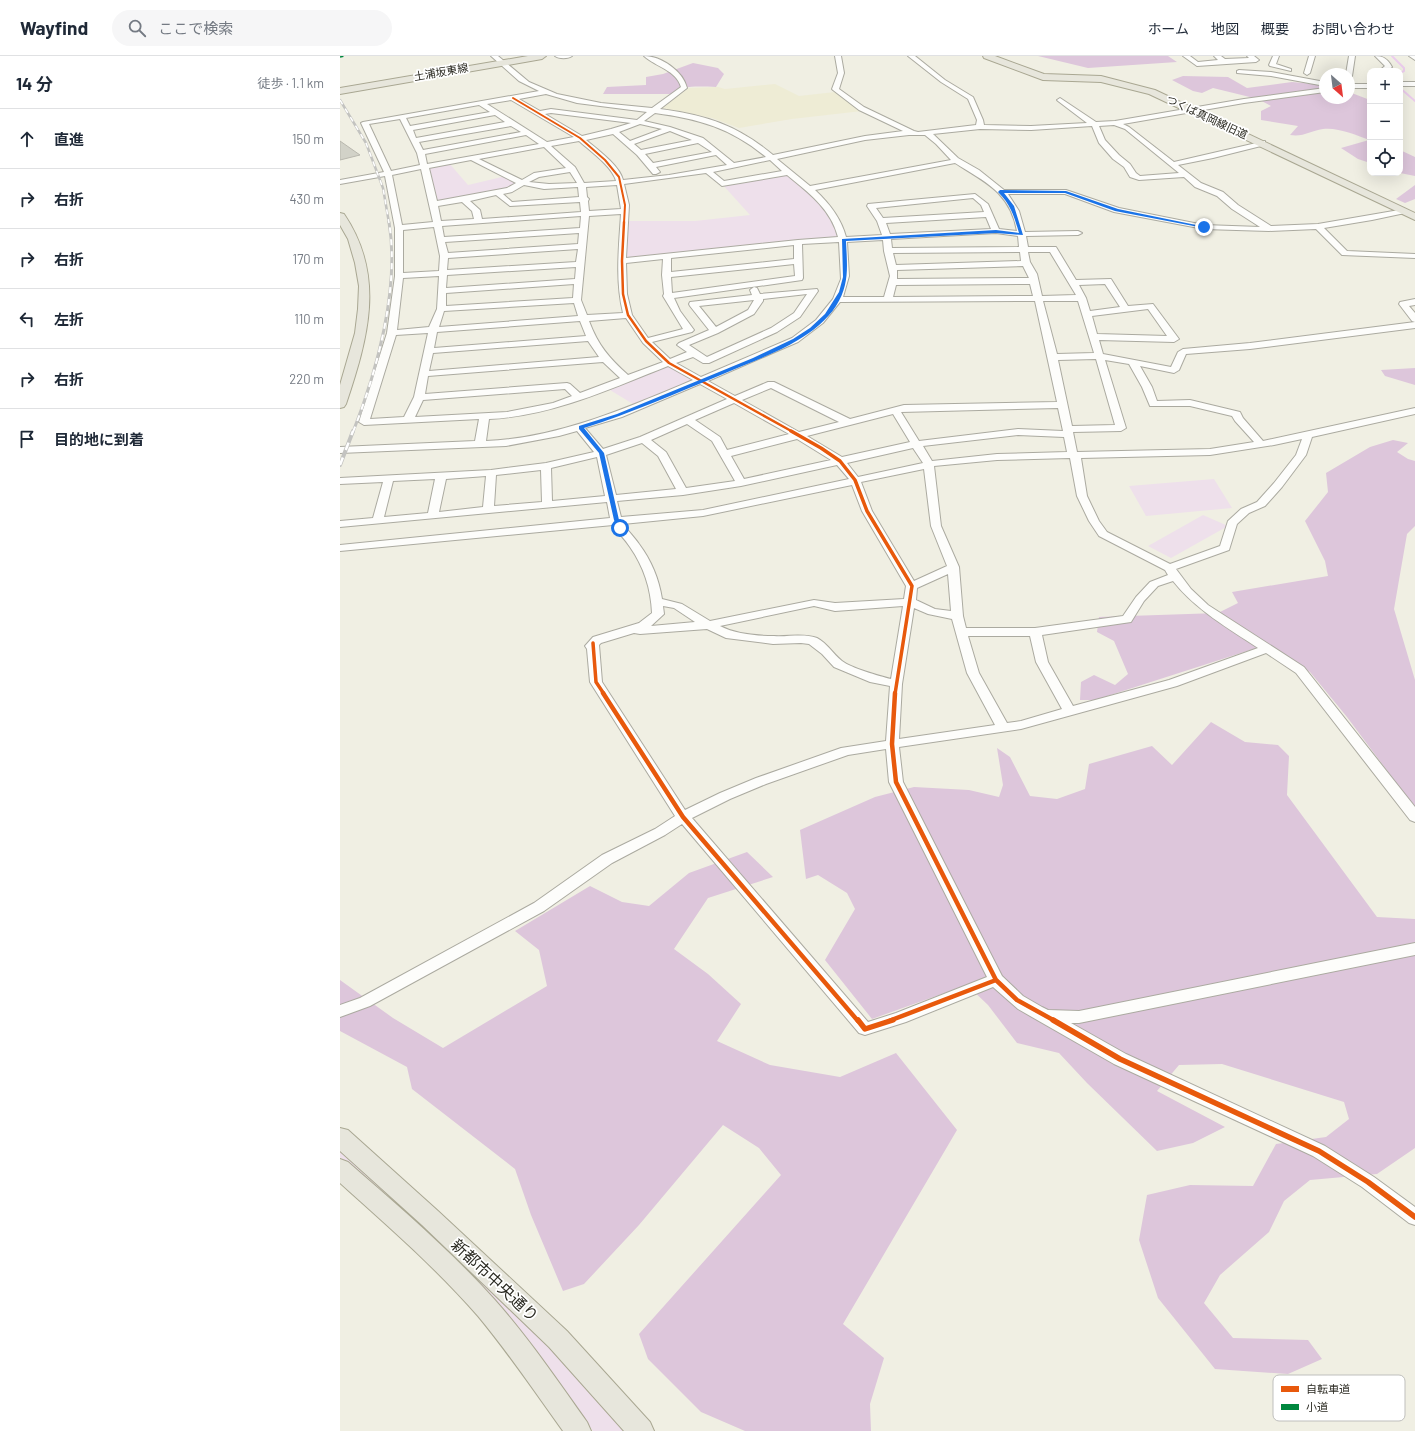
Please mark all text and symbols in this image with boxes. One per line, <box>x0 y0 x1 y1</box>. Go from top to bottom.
search box <box>112 10 392 46</box>
text: Wayfind <box>20 16 88 39</box>
icon: search <box>126 17 148 39</box>
text: ここで検索 <box>158 19 233 37</box>
text: ホーム <box>1147 20 1189 37</box>
text: 地図 <box>1211 20 1239 37</box>
text: 概要 <box>1261 20 1289 37</box>
text: お問い合わせ <box>1311 20 1395 37</box>
street label: 土浦坂東線 <box>413 60 469 83</box>
north arrow <box>1319 68 1355 104</box>
map controls <box>1367 68 1403 176</box>
button: + <box>1367 68 1403 104</box>
text: 14 分 <box>16 73 53 93</box>
text: 徒歩 · 1.1 km <box>257 75 324 91</box>
street label: つくば真岡線旧道 <box>1165 92 1250 141</box>
button: − <box>1367 104 1403 140</box>
icon: ahead <box>16 128 38 150</box>
text: 直進 <box>54 130 84 148</box>
text: 150 m <box>292 131 324 147</box>
button: locate <box>1367 140 1403 176</box>
icon: right <box>16 188 38 210</box>
text: 右折 <box>54 190 84 208</box>
text: 430 m <box>289 191 324 207</box>
route end <box>1195 218 1213 236</box>
icon: right <box>16 248 38 270</box>
text: 右折 <box>54 250 84 268</box>
text: 170 m <box>293 251 324 267</box>
icon: left <box>16 308 38 330</box>
text: 左折 <box>54 310 84 328</box>
text: 110 m <box>294 311 324 327</box>
icon: right <box>16 368 38 390</box>
text: 右折 <box>54 370 84 388</box>
text: 220 m <box>289 371 324 387</box>
icon: arrive <box>16 428 38 450</box>
text: 目的地に到着 <box>54 430 144 448</box>
route start <box>611 519 629 537</box>
street label: 新都市中央通り <box>448 1234 543 1325</box>
legend <box>1273 1375 1405 1421</box>
text: 自転車道 <box>1306 1382 1350 1395</box>
text: 小道 <box>1306 1400 1328 1413</box>

